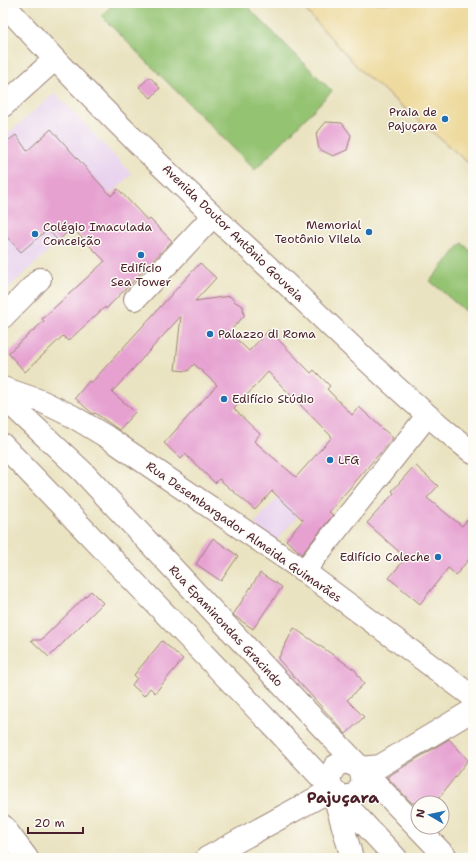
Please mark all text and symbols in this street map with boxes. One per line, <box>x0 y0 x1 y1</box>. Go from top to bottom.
place label: Praia de Pajuçara <box>388 104 438 134</box>
marker: Praia de Pajuçara <box>440 114 450 124</box>
street label: Avenida Doutor Antônio Gouveia <box>159 161 308 306</box>
place label: Memorial Teotônio Vilela <box>275 217 362 247</box>
place label: Colégio Imaculada Conceição <box>43 219 153 249</box>
marker: Memorial Teotônio Vilela <box>364 227 374 237</box>
marker: Colégio Imaculada Conceição <box>30 229 40 239</box>
marker: Edifício Sea Tower <box>136 250 146 260</box>
place label: Edifício Sea Tower <box>111 260 171 290</box>
place label: Palazzo di Roma <box>218 326 316 342</box>
marker: Palazzo di Roma <box>205 329 215 339</box>
place label: Edifício Stúdio <box>232 391 314 407</box>
marker: Edifício Stúdio <box>219 394 229 404</box>
place label: LFG <box>338 452 359 468</box>
marker: LFG <box>325 455 335 465</box>
street label: Rua Desembargador Almeida Guimarães <box>143 458 345 606</box>
place label: Edifício Caleche <box>340 549 430 565</box>
marker: Edifício Caleche <box>433 552 443 562</box>
street label: Rua Epaminondas Gracindo <box>165 562 287 690</box>
district label: Pajuçara <box>307 787 379 808</box>
north arrow <box>410 795 450 835</box>
text: N <box>413 808 429 819</box>
scale bar <box>28 809 83 835</box>
text: 20 m <box>34 815 65 831</box>

